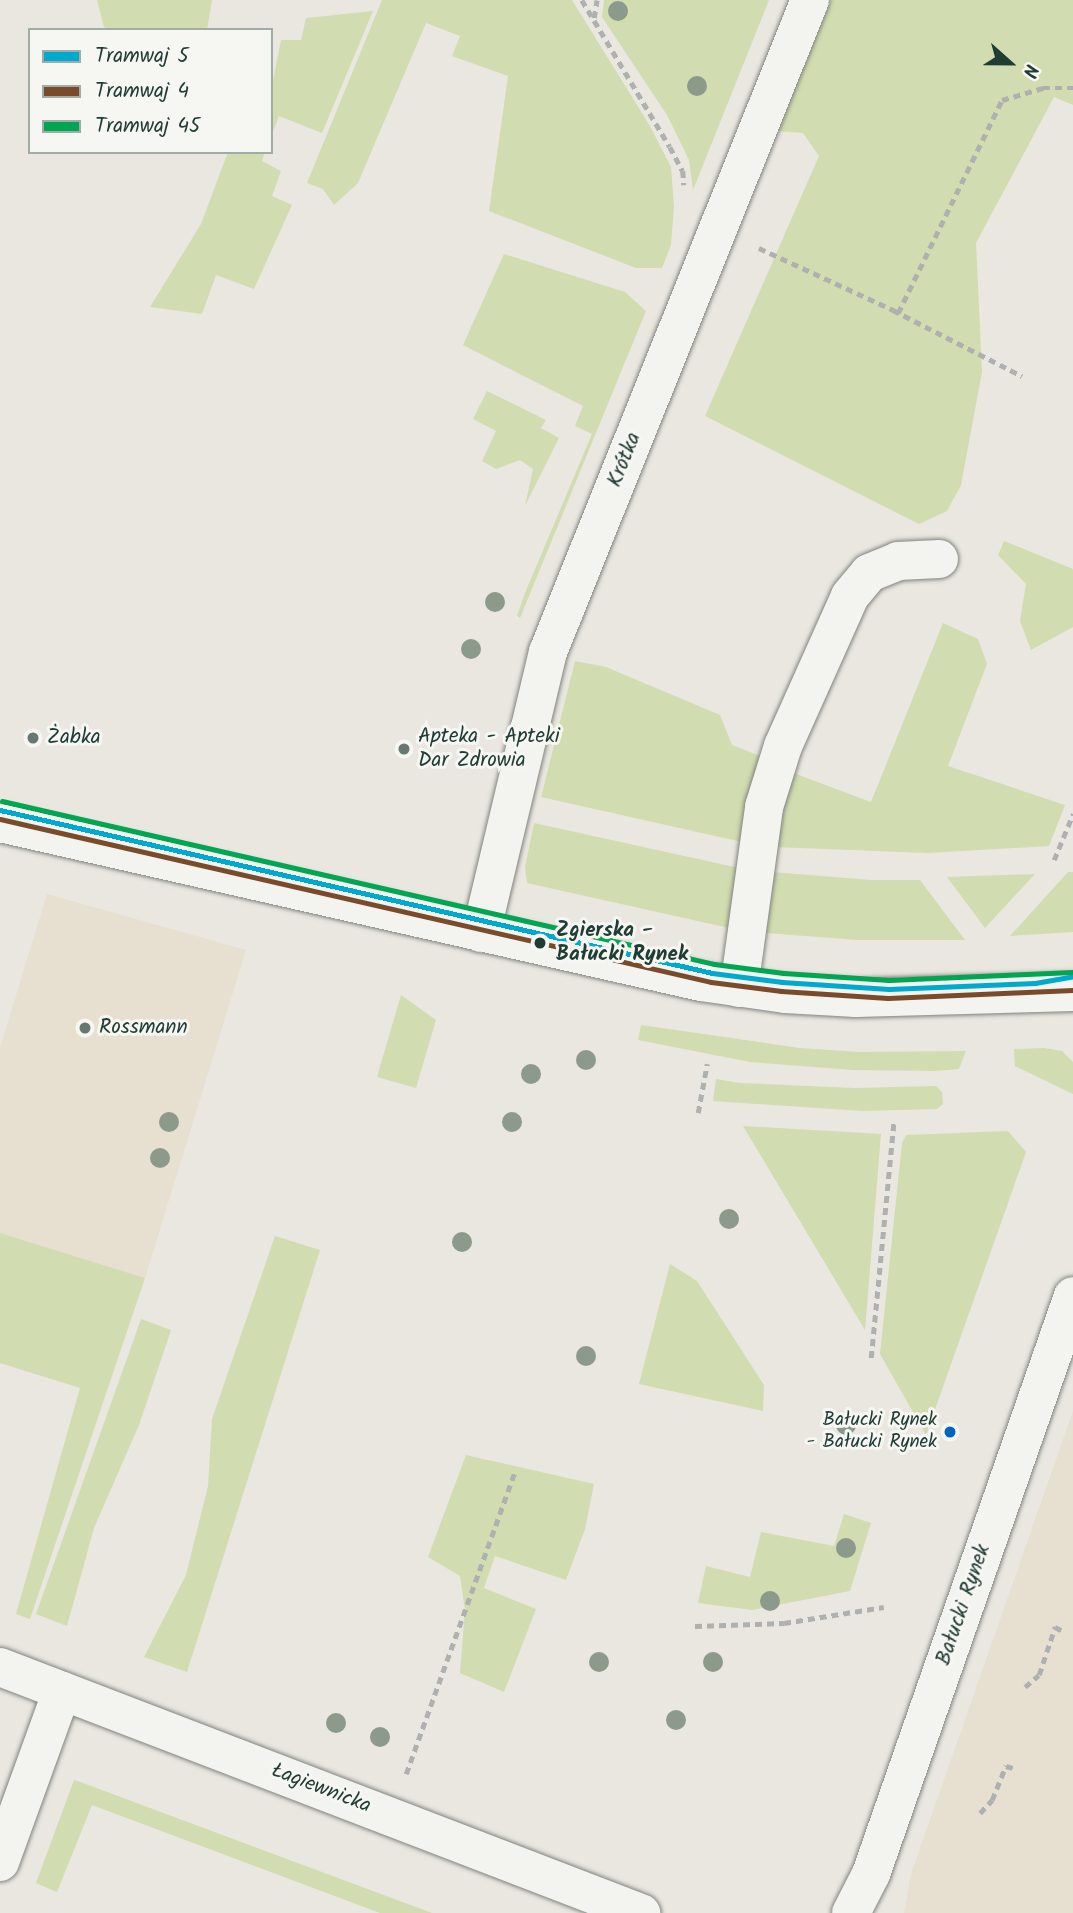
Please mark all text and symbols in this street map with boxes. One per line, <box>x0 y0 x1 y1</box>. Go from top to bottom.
legend <box>28 28 273 154</box>
north arrow <box>975 28 1045 98</box>
text: Tramwaj 5 <box>95 40 189 73</box>
text: N <box>1013 60 1046 82</box>
text: Tramwaj 4 <box>95 75 189 108</box>
text: Tramwaj 45 <box>95 110 200 143</box>
street label: Krótka <box>603 429 647 491</box>
place label: Apteka - Apteki Dar Zdrowia <box>418 724 560 774</box>
place label: Żabka <box>47 725 101 751</box>
marker: Żabka <box>25 730 41 746</box>
marker: Apteka - Apteki Dar Zdrowia <box>396 741 412 757</box>
place label: Zgierska - Bałucki Rynek <box>556 918 688 968</box>
marker: Zgierska - Bałucki Rynek <box>530 933 550 953</box>
place label: Rossmann <box>99 1015 188 1041</box>
marker: Rossmann <box>77 1020 93 1036</box>
place label: Bałucki Rynek - Bałucki Rynek <box>807 1410 937 1454</box>
marker: Bałucki Rynek - Bałucki Rynek <box>943 1425 957 1439</box>
street label: Bałucki Rynek <box>932 1541 996 1669</box>
street label: Łagiewnicka <box>268 1759 374 1819</box>

